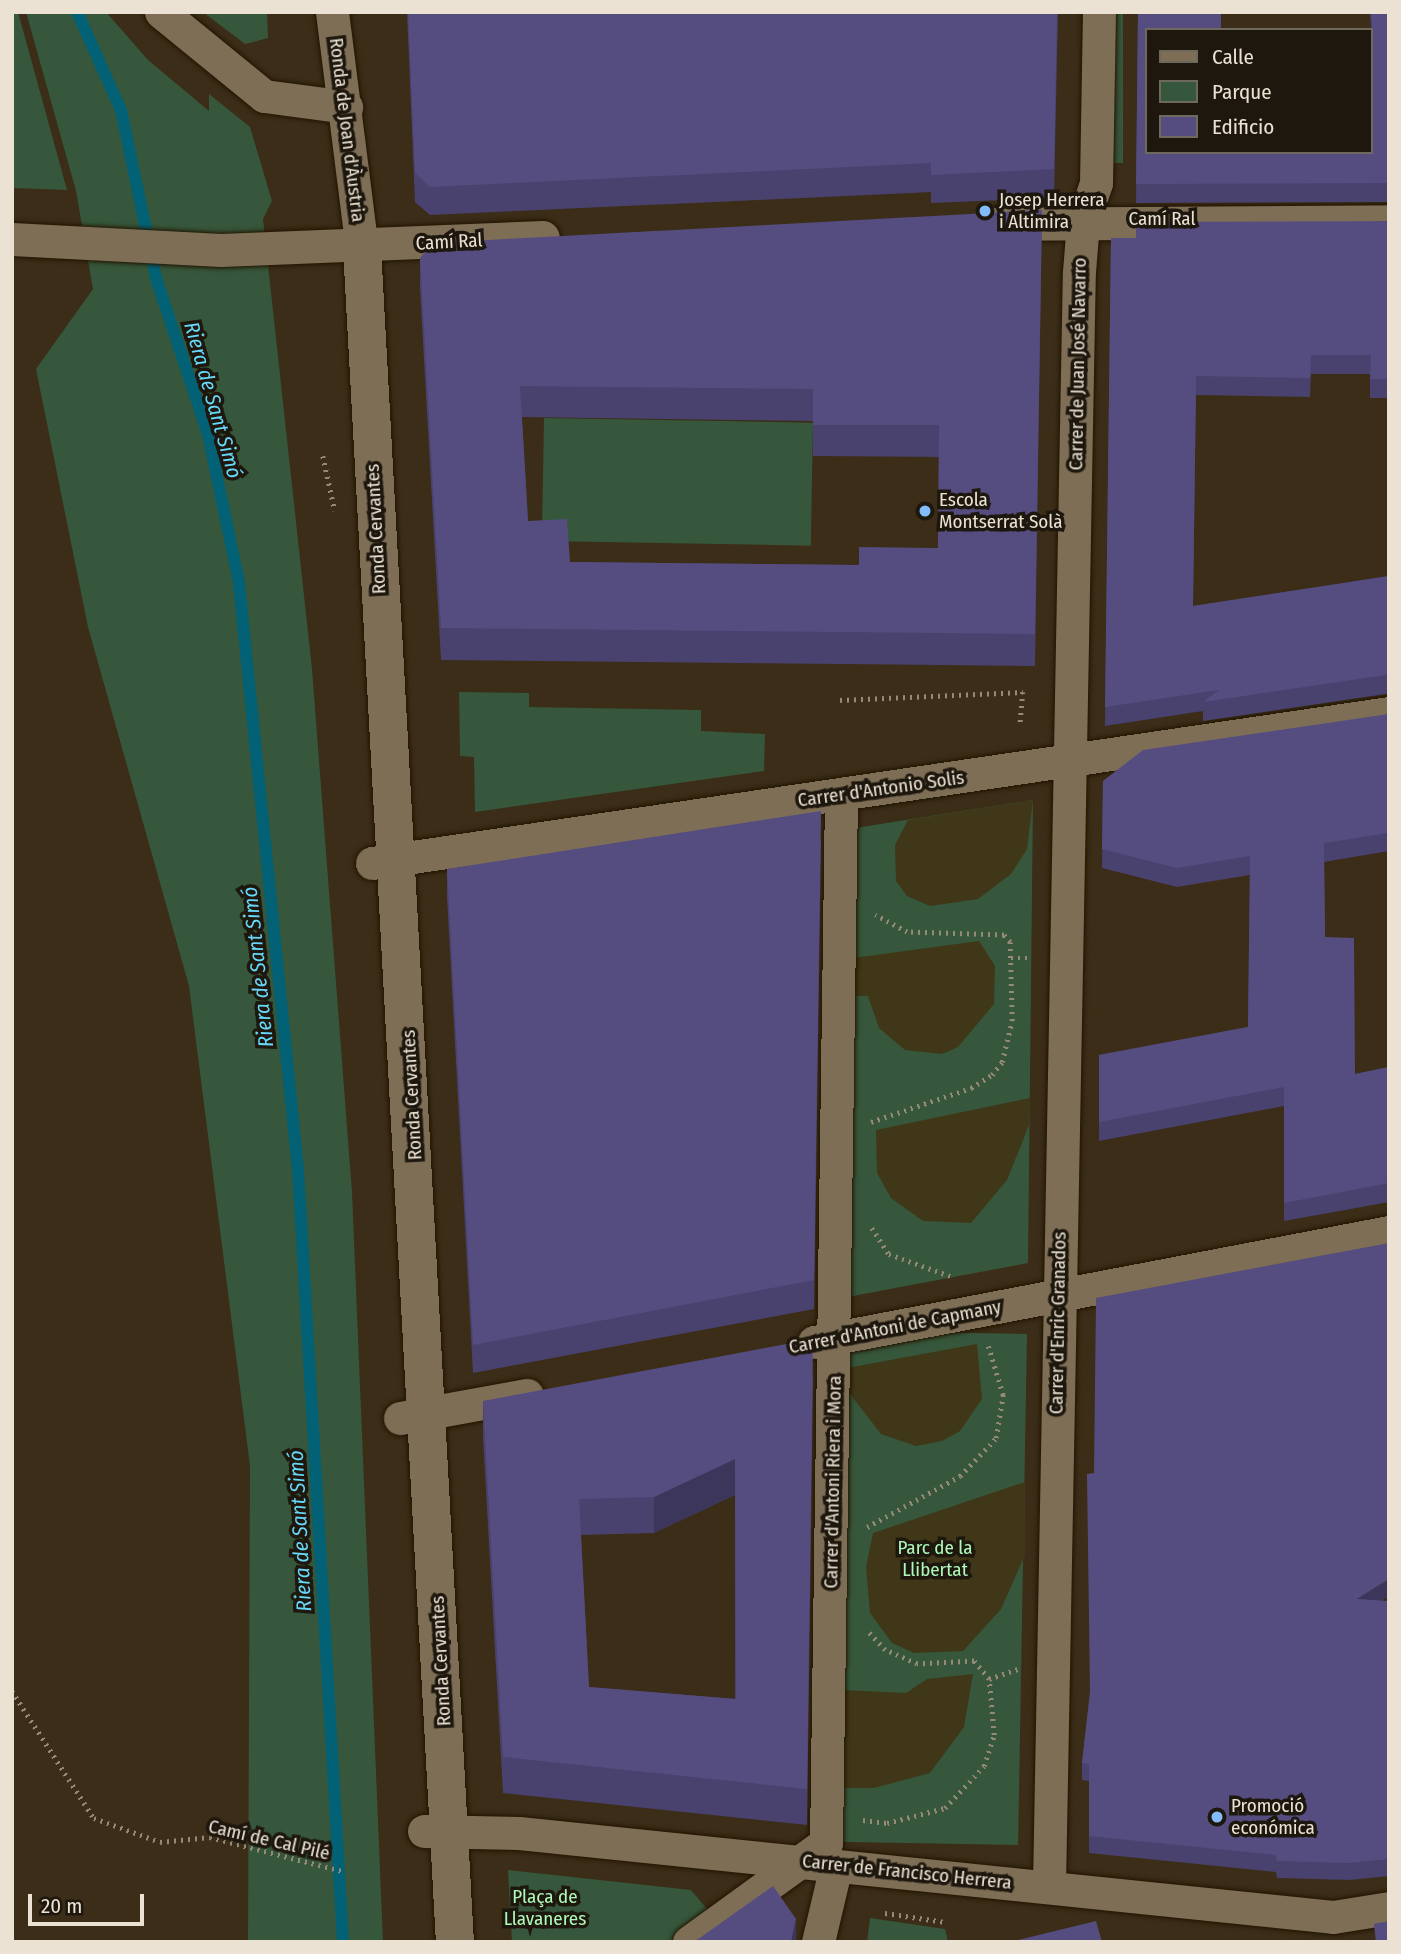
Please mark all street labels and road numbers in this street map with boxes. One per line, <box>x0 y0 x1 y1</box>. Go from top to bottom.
street label: Ronda de Joan d'Àustria <box>324 37 370 223</box>
street label: Camí Ral <box>1129 208 1195 230</box>
street label: Camí Ral <box>415 229 483 255</box>
street label: Carrer de Juan José Navarro <box>1065 257 1091 471</box>
street label: Ronda Cervantes <box>361 463 391 595</box>
street label: Carrer d'Antonio Solis <box>796 766 966 812</box>
street label: Ronda Cervantes <box>397 1029 427 1161</box>
street label: Carrer d'Enric Granados <box>1045 1232 1071 1414</box>
street label: Carrer d'Antoni de Capmany <box>787 1295 1003 1359</box>
street label: Carrer d'Antoni Riera i Mora <box>820 1375 846 1589</box>
street label: Ronda Cervantes <box>426 1595 456 1727</box>
street label: Camí de Cal Pilé <box>206 1815 332 1865</box>
street label: Carrer de Francisco Herrera <box>801 1850 1013 1894</box>

